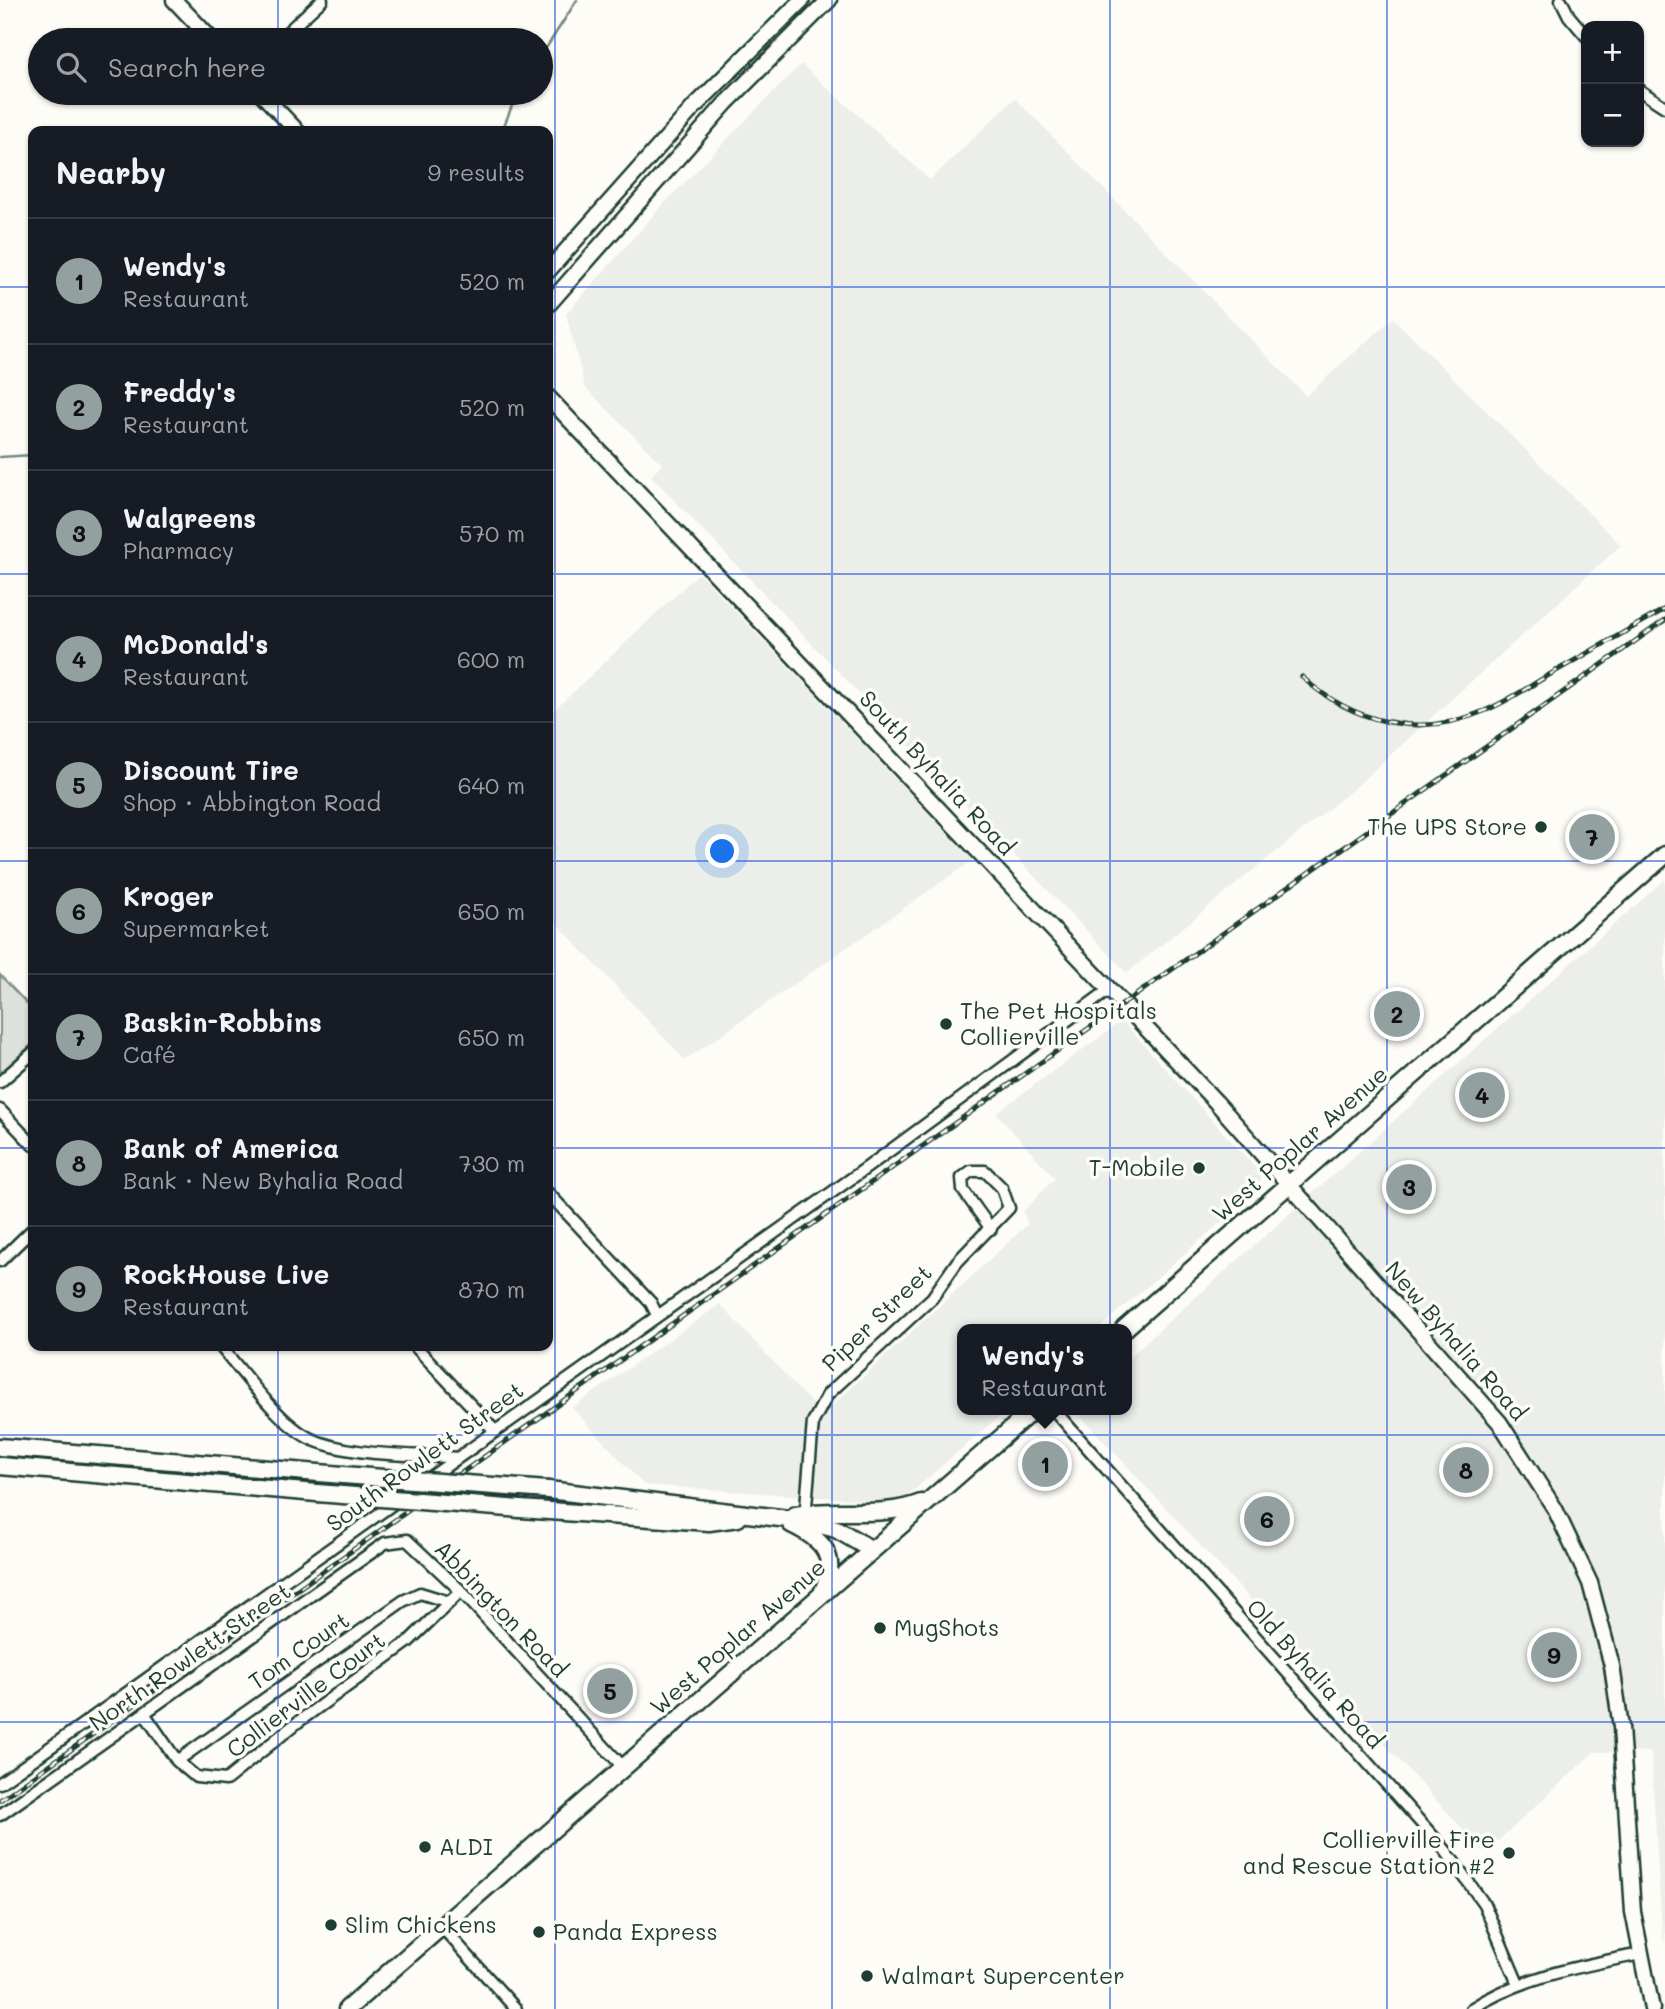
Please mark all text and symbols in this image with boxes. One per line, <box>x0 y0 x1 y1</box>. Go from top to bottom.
map controls <box>1581 21 1644 147</box>
button: + <box>1581 21 1644 84</box>
search box <box>28 28 553 105</box>
icon: search <box>52 48 90 86</box>
text: Search here <box>108 50 266 84</box>
button: − <box>1581 84 1644 147</box>
text: Nearby <box>56 152 166 192</box>
text: 9 results <box>427 157 525 187</box>
text: Wendy's <box>123 249 226 283</box>
text: 1 <box>74 266 84 296</box>
text: 520 m <box>459 266 525 296</box>
text: Restaurant <box>123 283 249 313</box>
text: Freddy's <box>123 375 236 409</box>
text: 2 <box>73 392 85 422</box>
text: 520 m <box>459 392 525 422</box>
text: Restaurant <box>123 409 249 439</box>
text: Walgreens <box>123 501 256 535</box>
text: 3 <box>72 518 86 548</box>
text: 570 m <box>459 518 525 548</box>
text: Pharmacy <box>123 535 234 565</box>
text: McDonald's <box>123 627 268 661</box>
text: 4 <box>72 644 86 674</box>
text: 600 m <box>457 644 525 674</box>
text: Restaurant <box>123 661 249 691</box>
street label: South Byhalia Road <box>853 683 1022 861</box>
text: Discount Tire <box>123 753 299 787</box>
text: 5 <box>72 770 86 800</box>
text: 640 m <box>458 770 525 800</box>
text: Shop · Abbington Road <box>123 787 381 817</box>
place label: The UPS Store <box>1367 811 1527 841</box>
pin: 7 <box>1569 811 1615 863</box>
marker: The UPS Store <box>1533 819 1549 835</box>
your location <box>705 834 739 868</box>
text: Kroger <box>123 879 214 913</box>
text: 6 <box>72 896 86 926</box>
text: 650 m <box>458 896 525 926</box>
text: Supermarket <box>123 913 269 943</box>
pin: 2 <box>1374 988 1420 1040</box>
place label: The Pet Hospitals Collierville <box>960 995 1157 1051</box>
text: Baskin-Robbins <box>123 1005 322 1039</box>
marker: The Pet Hospitals Collierville <box>938 1016 954 1032</box>
text: 7 <box>73 1022 85 1052</box>
text: 650 m <box>458 1022 525 1052</box>
text: Café <box>123 1039 176 1069</box>
street label: West Poplar Avenue <box>1205 1059 1394 1228</box>
pin: 4 <box>1459 1069 1505 1121</box>
text: Bank of America <box>123 1131 339 1165</box>
text: 8 <box>72 1148 86 1178</box>
text: 730 m <box>459 1148 525 1178</box>
place label: T-Mobile <box>1089 1152 1185 1182</box>
marker: T-Mobile <box>1191 1160 1207 1176</box>
pin: 3 <box>1386 1161 1432 1213</box>
text: Bank · New Byhalia Road <box>123 1165 403 1195</box>
street label: New Byhalia Road <box>1379 1254 1534 1426</box>
text: RockHouse Live <box>123 1257 329 1291</box>
street label: Piper Street <box>815 1257 938 1377</box>
text: 9 <box>72 1274 86 1304</box>
text: 870 m <box>458 1274 525 1304</box>
text: Restaurant <box>123 1291 249 1321</box>
popup <box>957 1324 1132 1415</box>
text: Wendy's <box>982 1338 1085 1372</box>
text: Restaurant <box>982 1372 1107 1402</box>
street label: South Rowlett Street <box>320 1374 529 1538</box>
pin: 1 <box>1022 1438 1068 1490</box>
pin: 8 <box>1443 1444 1489 1496</box>
pin: 6 <box>1244 1493 1290 1545</box>
street label: Abbington Road <box>429 1533 575 1683</box>
street label: West Poplar Avenue <box>643 1552 832 1721</box>
street label: North Rowlett Street <box>83 1575 296 1737</box>
street label: Old Byhalia Road <box>1241 1592 1391 1754</box>
street label: Tom Court <box>242 1604 355 1696</box>
place label: MugShots <box>894 1612 999 1642</box>
marker: MugShots <box>872 1620 888 1636</box>
street label: Collierville Court <box>220 1625 391 1764</box>
pin: 9 <box>1531 1629 1577 1681</box>
pin: 5 <box>587 1665 633 1717</box>
place label: Collierville Fire and Rescue Station #2 <box>1243 1824 1495 1880</box>
place label: ALDI <box>439 1831 493 1861</box>
marker: ALDI <box>417 1839 433 1855</box>
marker: Collierville Fire and Rescue Station #2 <box>1501 1845 1517 1861</box>
place label: Slim Chickens <box>345 1909 497 1939</box>
place label: Panda Express <box>553 1916 718 1946</box>
marker: Slim Chickens <box>323 1917 339 1933</box>
marker: Panda Express <box>531 1924 547 1940</box>
place label: Walmart Supercenter <box>881 1960 1125 1990</box>
marker: Walmart Supercenter <box>859 1968 875 1984</box>

